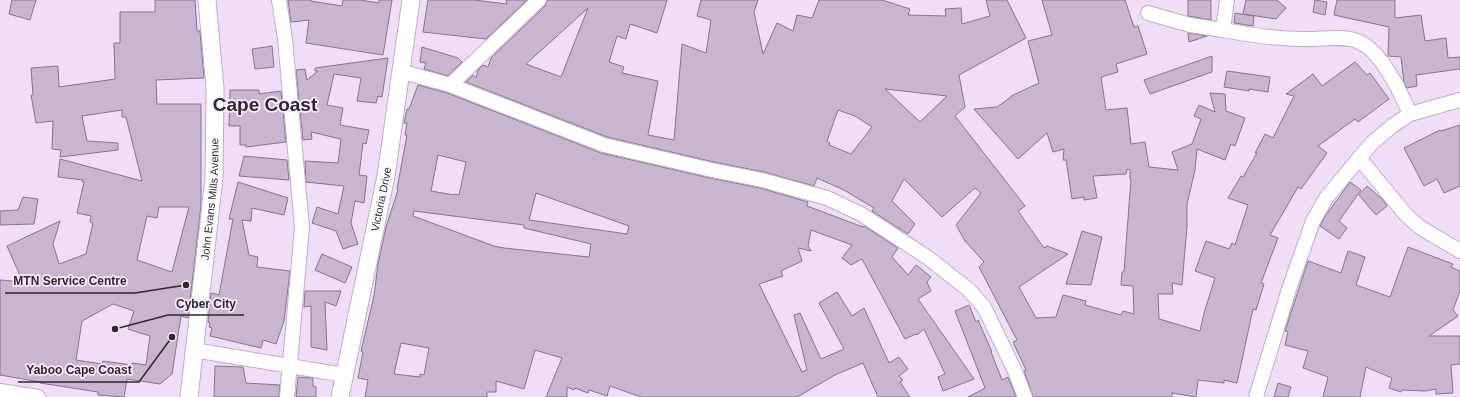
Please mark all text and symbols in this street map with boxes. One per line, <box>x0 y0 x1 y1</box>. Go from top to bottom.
district label: Cape Coast <box>213 94 318 115</box>
street label: John Evans Mills Avenue <box>199 138 220 261</box>
street label: Victoria Drive <box>369 166 393 232</box>
callout: MTN Service Centre <box>5 269 135 293</box>
text: MTN Service Centre <box>13 274 127 288</box>
callout: Cyber City <box>168 291 244 315</box>
text: Cyber City <box>176 297 236 311</box>
callout: Yaboo Cape Coast <box>18 358 139 382</box>
text: Yaboo Cape Coast <box>26 363 132 377</box>

